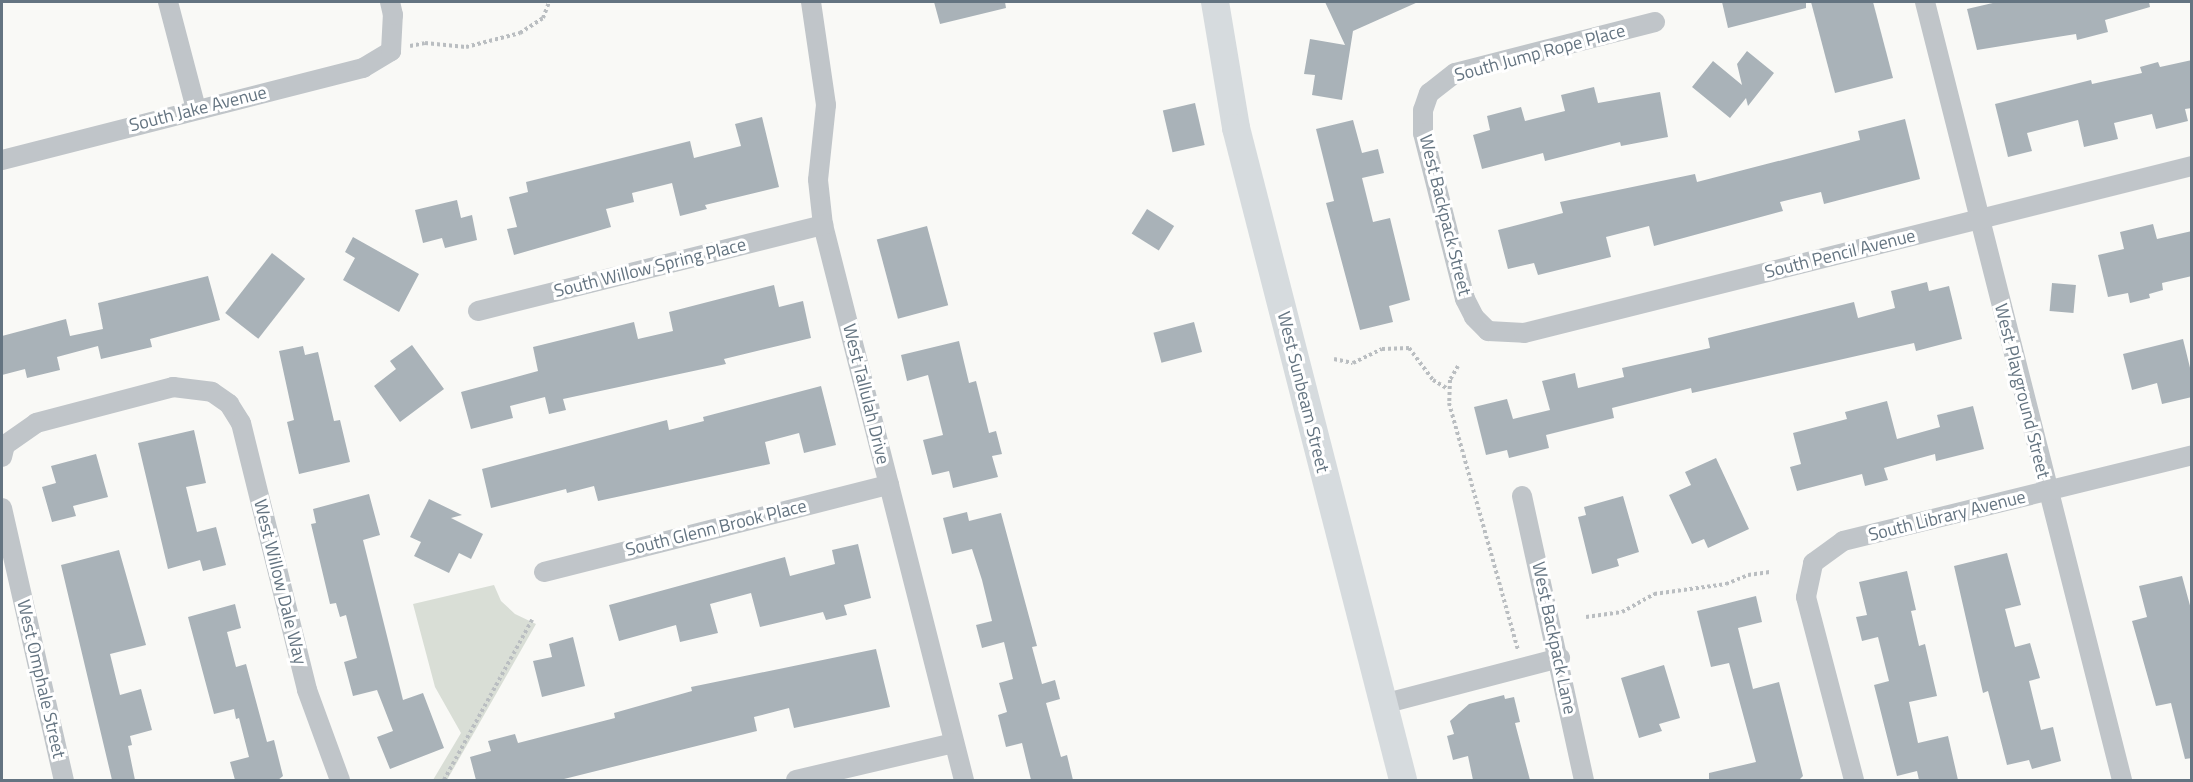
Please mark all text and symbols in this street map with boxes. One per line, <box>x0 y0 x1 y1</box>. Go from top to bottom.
street label: South Jump Rope Place <box>1452 20 1628 86</box>
street label: South Jake Avenue <box>127 81 269 137</box>
street label: West Backpack Street <box>1415 132 1475 298</box>
street label: South Pencil Avenue <box>1763 225 1917 283</box>
street label: South Willow Spring Place <box>552 234 748 302</box>
street label: West Playground Street <box>1990 301 2054 481</box>
street label: West Sunbeam Street <box>1273 309 1333 475</box>
street label: West Tallulah Drive <box>838 321 894 467</box>
street label: South Library Avenue <box>1866 486 2028 546</box>
street label: South Glenn Brook Place <box>623 495 809 561</box>
street label: West Willow Dale Way <box>249 497 311 667</box>
street label: West Backpack Lane <box>1527 560 1581 716</box>
street label: West Omphale Street <box>12 598 70 760</box>

